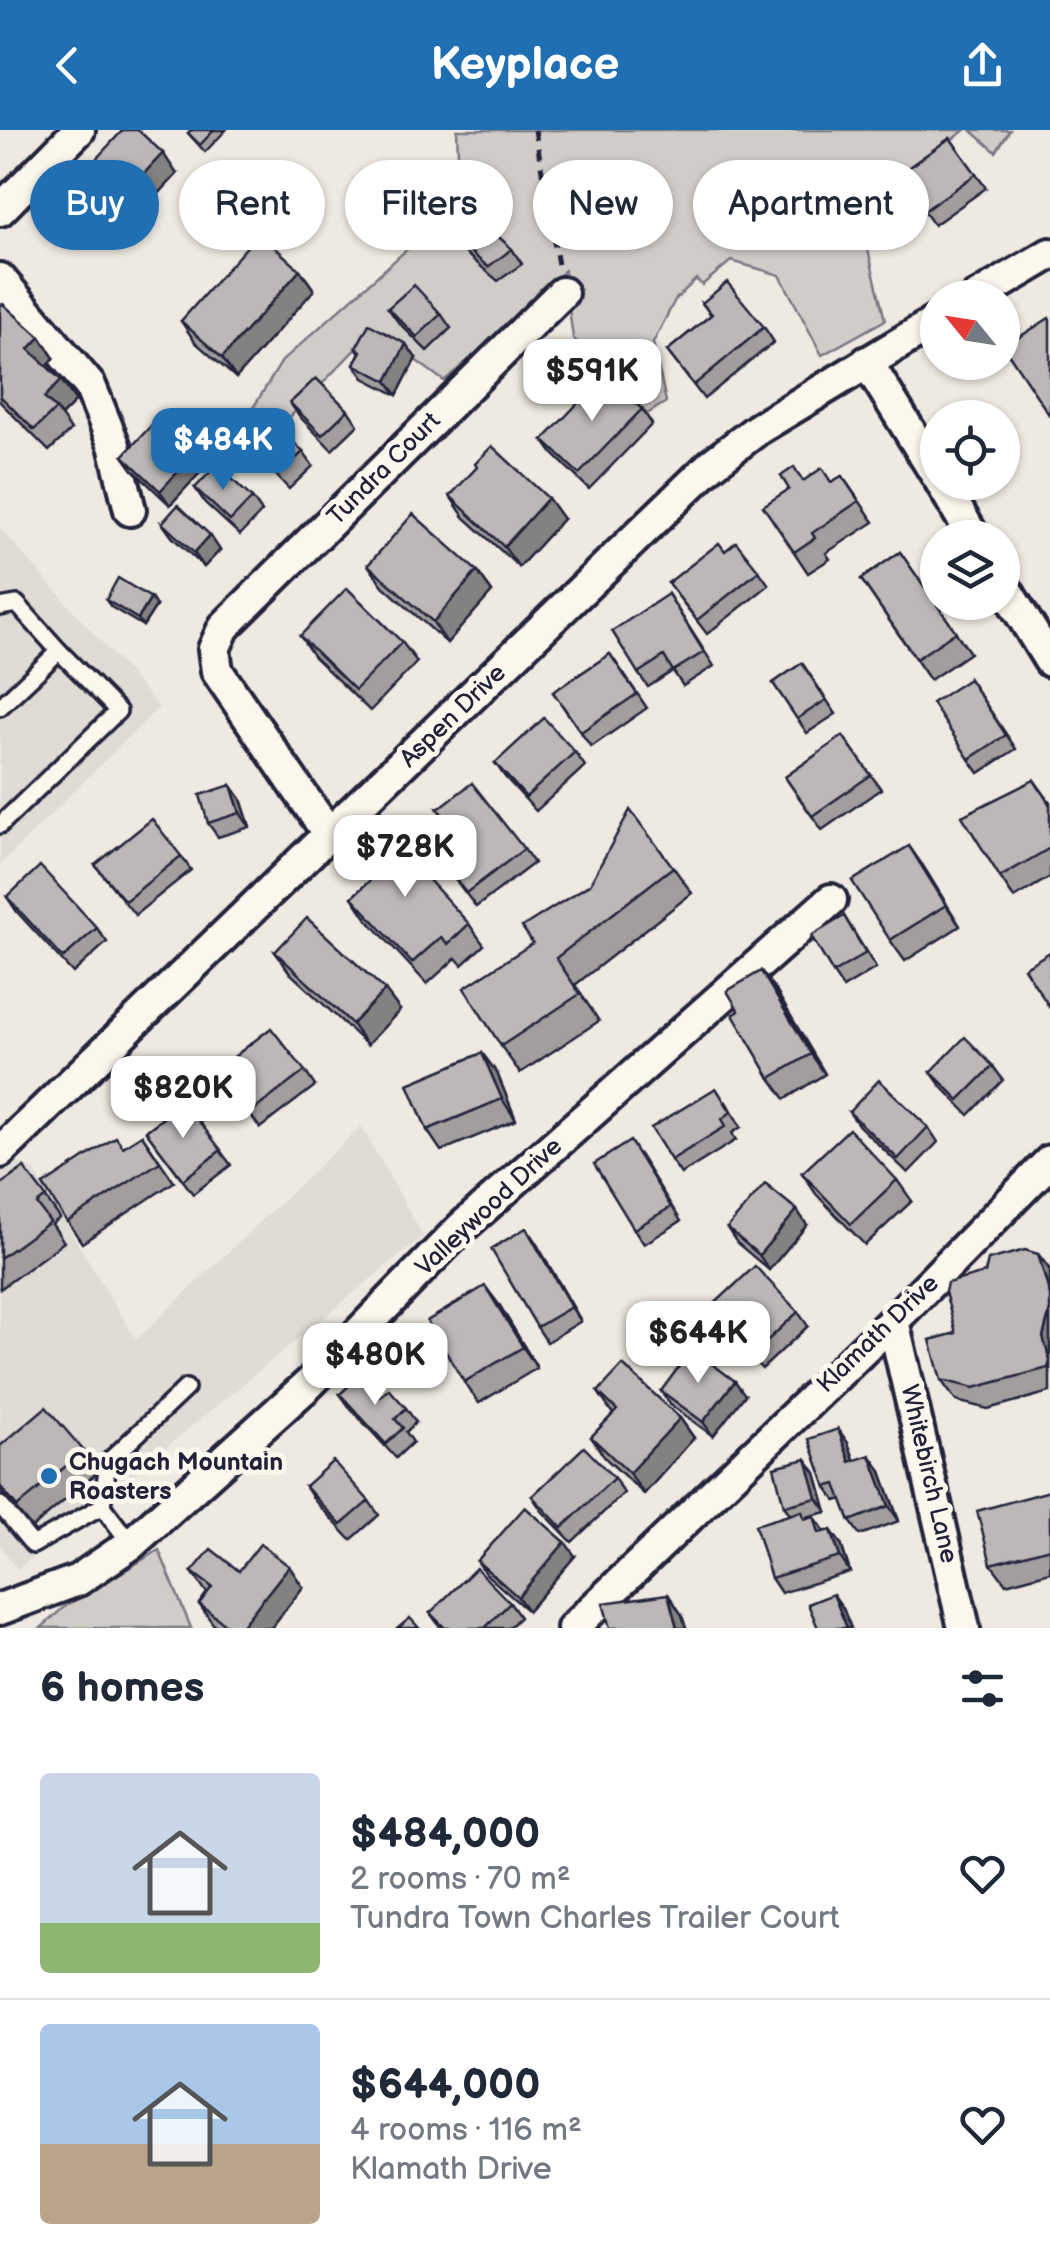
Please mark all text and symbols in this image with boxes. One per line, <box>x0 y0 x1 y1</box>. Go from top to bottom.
icon: back <box>40 38 95 93</box>
text: Keyplace <box>431 38 619 93</box>
icon: share <box>955 38 1010 93</box>
chip: Buy <box>30 160 159 250</box>
chip: Rent <box>179 160 325 250</box>
chip: Filters <box>345 160 513 250</box>
chip: New <box>533 160 673 250</box>
chip: Apartment <box>693 160 929 250</box>
north arrow <box>920 280 1020 380</box>
map controls <box>920 280 1020 620</box>
pin: $591K <box>522 339 662 424</box>
text: $591K <box>545 352 639 391</box>
button: locate <box>920 400 1020 500</box>
street label: Tundra Court <box>321 406 447 532</box>
pin: $484K <box>153 408 293 493</box>
text: $484K <box>173 421 273 460</box>
button: layers <box>920 520 1020 620</box>
street label: Aspen Drive <box>393 658 513 774</box>
pin: $728K <box>335 815 475 900</box>
text: $728K <box>356 828 454 867</box>
pin: $820K <box>113 1056 253 1141</box>
text: $820K <box>133 1069 233 1108</box>
street label: Valleywood Drive <box>409 1131 569 1283</box>
street label: Klamath Drive <box>811 1268 946 1400</box>
pin: $644K <box>628 1301 768 1386</box>
text: $644K <box>648 1314 748 1353</box>
pin: $480K <box>305 1323 445 1408</box>
text: $480K <box>325 1336 425 1375</box>
street label: Whitebirch Lane <box>893 1382 965 1566</box>
place label: Chugach Mountain Roasters <box>69 1447 283 1507</box>
marker: Chugach Mountain Roasters <box>38 1465 60 1487</box>
icon: filters <box>955 1661 1010 1716</box>
text: 6 homes <box>40 1663 204 1714</box>
text: $484,000 <box>350 1809 540 1860</box>
icon: home <box>120 1813 240 1933</box>
icon: heart <box>955 1846 1010 1901</box>
text: 2 rooms · 70 m² <box>350 1860 571 1899</box>
text: Tundra Town Charles Trailer Court <box>350 1899 840 1938</box>
text: $644,000 <box>350 2060 540 2111</box>
icon: home <box>120 2064 240 2184</box>
icon: heart <box>955 2097 1010 2152</box>
text: 4 rooms · 116 m² <box>350 2111 582 2150</box>
text: Klamath Drive <box>350 2150 552 2189</box>

